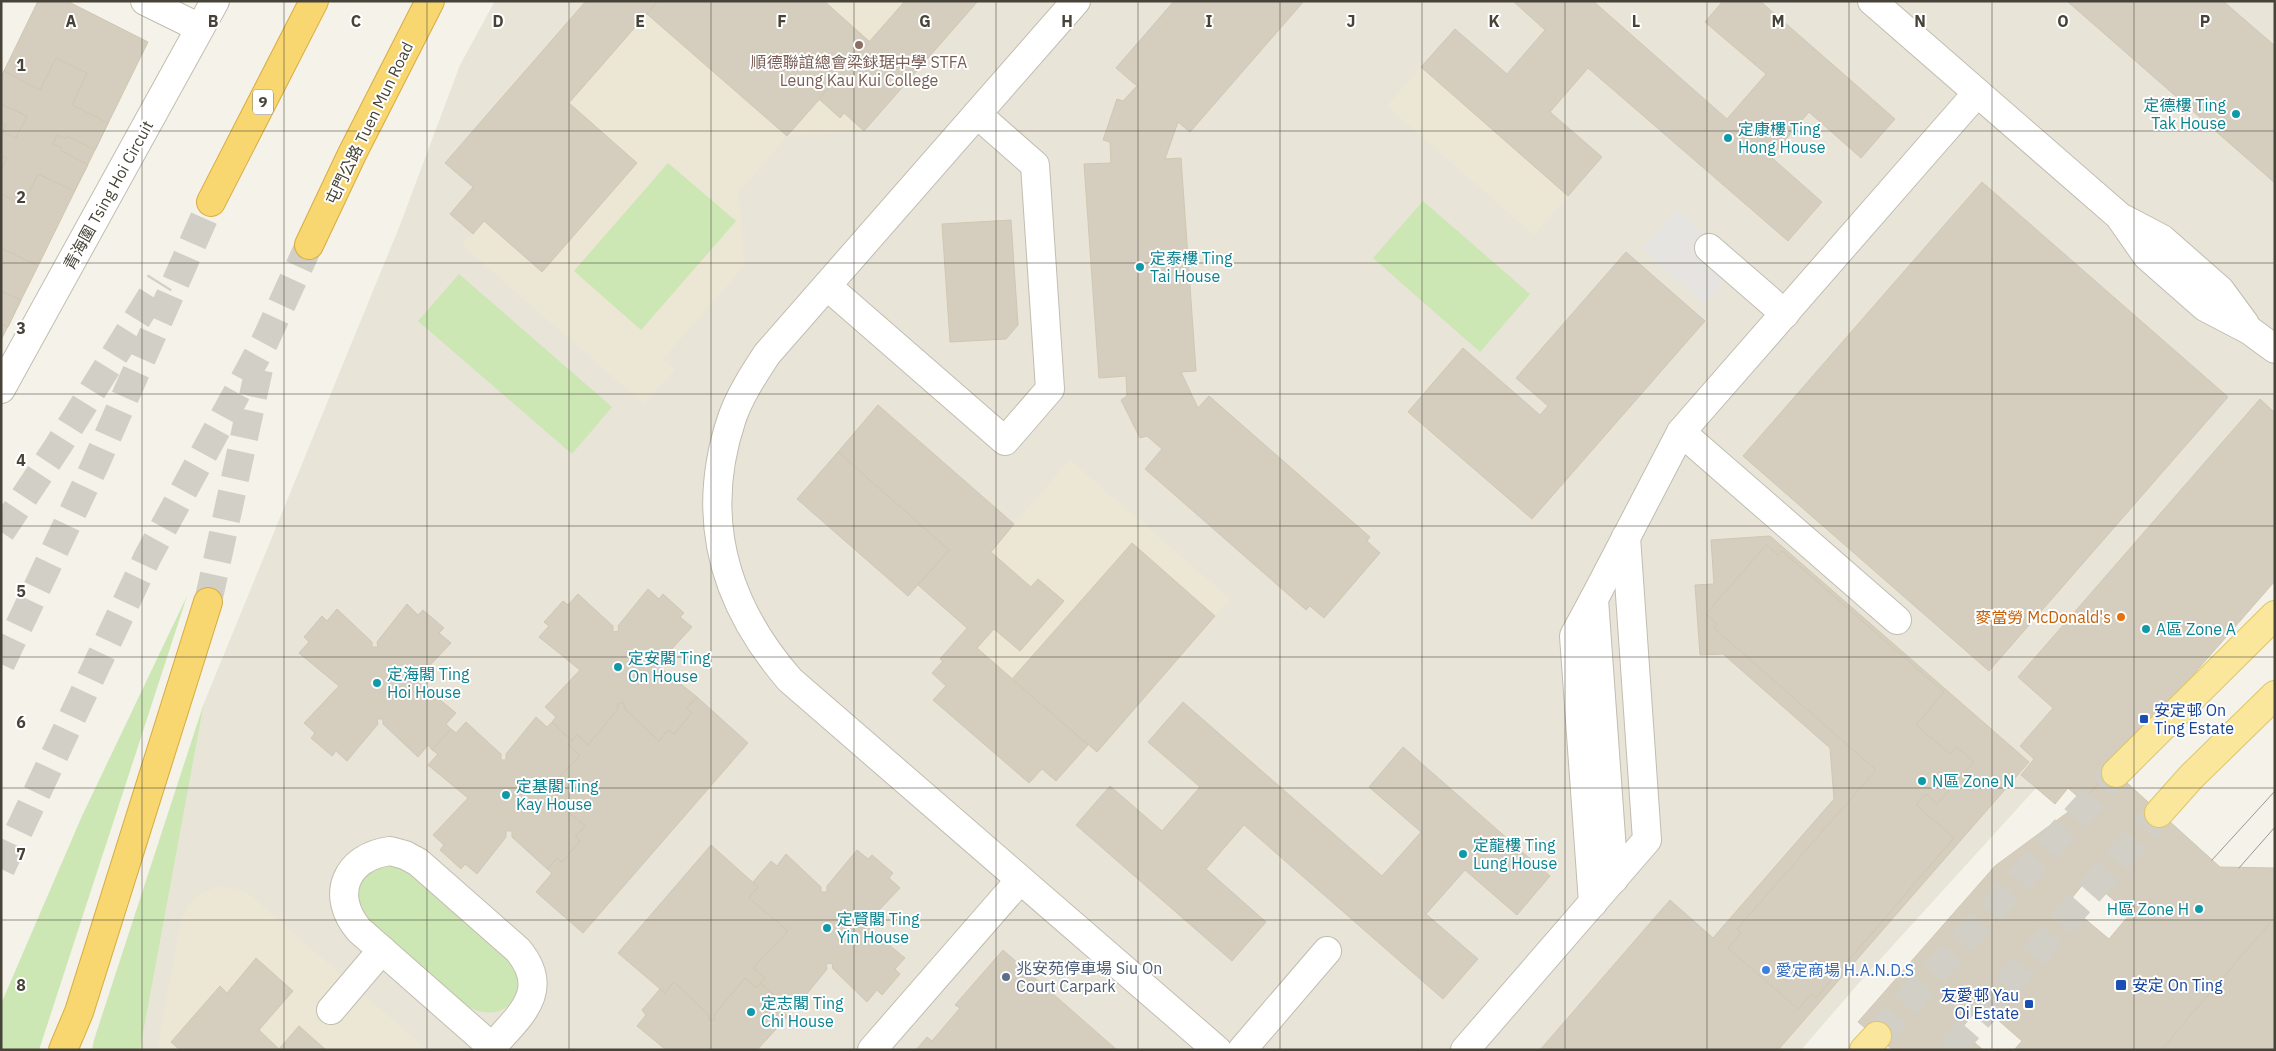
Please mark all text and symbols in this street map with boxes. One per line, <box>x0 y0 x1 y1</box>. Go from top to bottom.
text: A <box>66 11 77 31</box>
text: B <box>208 11 219 31</box>
text: C <box>351 11 361 31</box>
text: D <box>492 11 504 31</box>
text: E <box>635 11 645 31</box>
text: F <box>777 11 787 31</box>
text: G <box>919 11 931 31</box>
text: H <box>1061 11 1073 31</box>
text: I <box>1206 11 1213 31</box>
text: J <box>1347 11 1355 31</box>
text: K <box>1488 11 1500 31</box>
text: L <box>1632 11 1640 31</box>
text: M <box>1771 11 1785 31</box>
text: N <box>1914 11 1926 31</box>
text: O <box>2057 11 2069 31</box>
text: P <box>2200 11 2210 31</box>
street label: 屯門公路 Tuen Mun Road <box>321 38 417 208</box>
marker: 順德聯誼總會梁銶琚中學 STFA Leung Kau Kui College <box>853 39 865 51</box>
place label: 順德聯誼總會梁銶琚中學 STFA Leung Kau Kui College <box>751 52 967 90</box>
text: 1 <box>16 55 26 75</box>
road number: 9 <box>253 90 273 114</box>
place label: 定德樓 Ting Tak House <box>2144 95 2227 133</box>
marker: 定德樓 Ting Tak House <box>2230 108 2242 120</box>
street label: 青海圍 Tsing Hoi Circuit <box>59 117 157 273</box>
place label: 定康樓 Ting Hong House <box>1738 119 1826 157</box>
marker: 定康樓 Ting Hong House <box>1722 132 1734 144</box>
text: 2 <box>16 187 26 207</box>
place label: 定泰樓 Ting Tai House <box>1150 248 1233 286</box>
marker: 定泰樓 Ting Tai House <box>1134 261 1146 273</box>
text: 3 <box>16 318 26 338</box>
text: 4 <box>16 450 26 470</box>
text: 5 <box>16 581 26 601</box>
place label: 麥當勞 McDonald's <box>1976 607 2111 627</box>
marker: 麥當勞 McDonald's <box>2115 611 2127 623</box>
place label: A區 Zone A <box>2156 619 2236 639</box>
marker: A區 Zone A <box>2140 623 2152 635</box>
place label: 定安閣 Ting On House <box>628 648 711 686</box>
marker: 定安閣 Ting On House <box>612 661 624 673</box>
place label: 定海閣 Ting Hoi House <box>387 664 470 702</box>
marker: 定海閣 Ting Hoi House <box>371 677 383 689</box>
place label: 安定邨 On Ting Estate <box>2154 700 2234 738</box>
text: 6 <box>16 712 26 732</box>
marker: 安定邨 On Ting Estate <box>2138 713 2150 725</box>
place label: N區 Zone N <box>1932 771 2014 791</box>
marker: N區 Zone N <box>1916 775 1928 787</box>
place label: 定基閣 Ting Kay House <box>516 776 599 814</box>
marker: 定基閣 Ting Kay House <box>500 789 512 801</box>
place label: 定龍樓 Ting Lung House <box>1473 835 1557 873</box>
text: 7 <box>16 844 26 864</box>
marker: 定龍樓 Ting Lung House <box>1457 848 1469 860</box>
place label: H區 Zone H <box>2107 899 2189 919</box>
marker: H區 Zone H <box>2193 903 2205 915</box>
place label: 定賢閣 Ting Yin House <box>837 909 920 947</box>
marker: 定賢閣 Ting Yin House <box>821 922 833 934</box>
place label: 兆安苑停車場 Siu On Court Carpark <box>1016 958 1162 996</box>
place label: 愛定商場 H.A.N.D.S <box>1776 960 1914 980</box>
marker: 愛定商場 H.A.N.D.S <box>1760 964 1772 976</box>
marker: 兆安苑停車場 Siu On Court Carpark <box>1000 971 1012 983</box>
text: 8 <box>16 975 26 995</box>
place label: 安定 On Ting <box>2132 975 2223 995</box>
marker: 安定 On Ting <box>2114 978 2128 992</box>
place label: 友愛邨 Yau Oi Estate <box>1941 985 2019 1023</box>
place label: 定志閣 Ting Chi House <box>761 993 844 1031</box>
marker: 友愛邨 Yau Oi Estate <box>2023 998 2035 1010</box>
marker: 定志閣 Ting Chi House <box>745 1006 757 1018</box>

